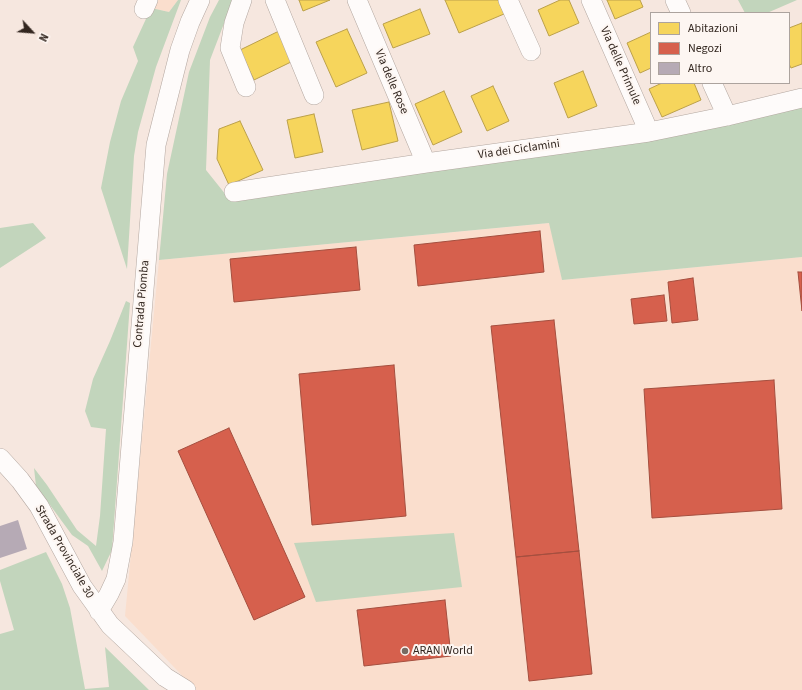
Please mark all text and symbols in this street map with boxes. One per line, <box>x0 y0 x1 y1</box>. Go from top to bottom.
north arrow <box>12 12 52 52</box>
legend <box>650 12 790 84</box>
text: Abitazioni <box>688 20 738 37</box>
street label: Via delle Primule <box>596 25 644 107</box>
text: N <box>35 31 52 44</box>
text: Negozi <box>688 40 722 57</box>
street label: Via delle Rose <box>371 48 411 116</box>
text: Altro <box>688 60 712 77</box>
street label: Via dei Ciclamini <box>477 137 561 163</box>
street label: Contrada Piomba <box>131 260 153 348</box>
street label: Strada Provinciale 30 <box>31 503 97 601</box>
place label: ARAN World <box>413 644 473 658</box>
marker: ARAN World <box>400 646 410 656</box>

